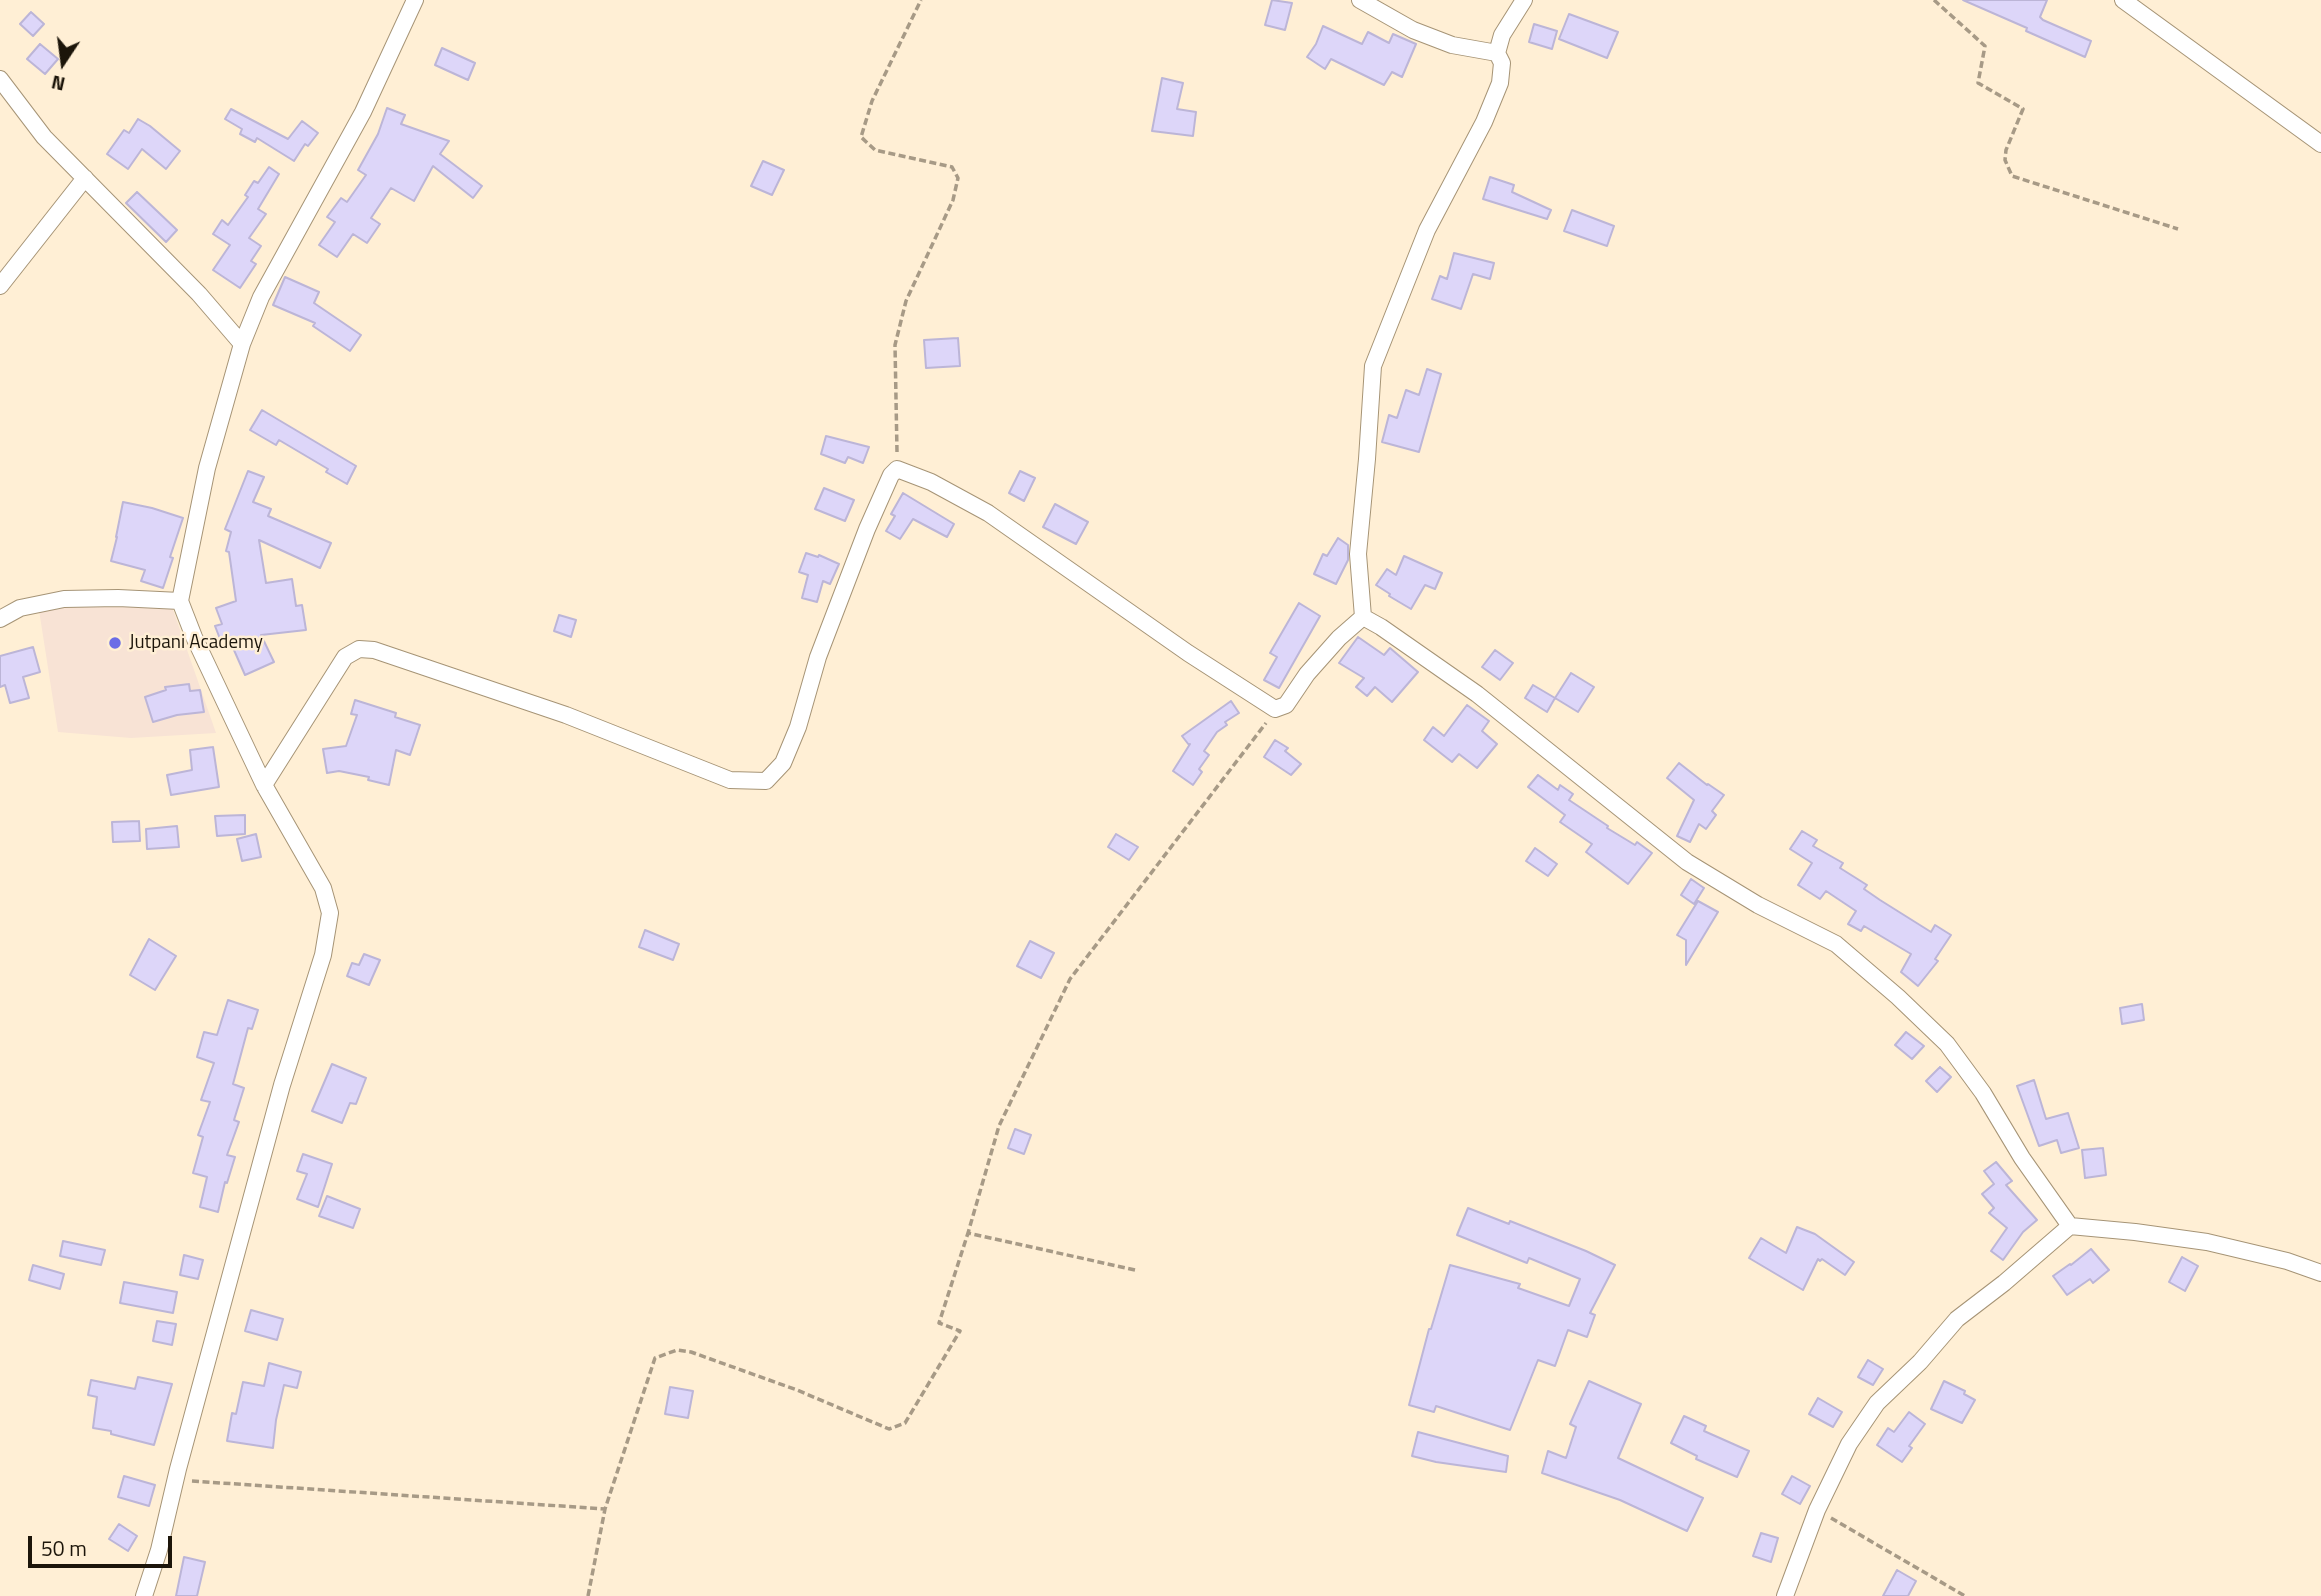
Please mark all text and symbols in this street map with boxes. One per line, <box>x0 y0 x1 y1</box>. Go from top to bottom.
north arrow <box>28 28 98 98</box>
text: N <box>48 68 68 100</box>
place label: Jutpani Academy <box>129 632 263 654</box>
marker: Jutpani Academy <box>107 635 123 651</box>
scale bar <box>32 1522 175 1566</box>
text: 50 m <box>41 1532 87 1564</box>

